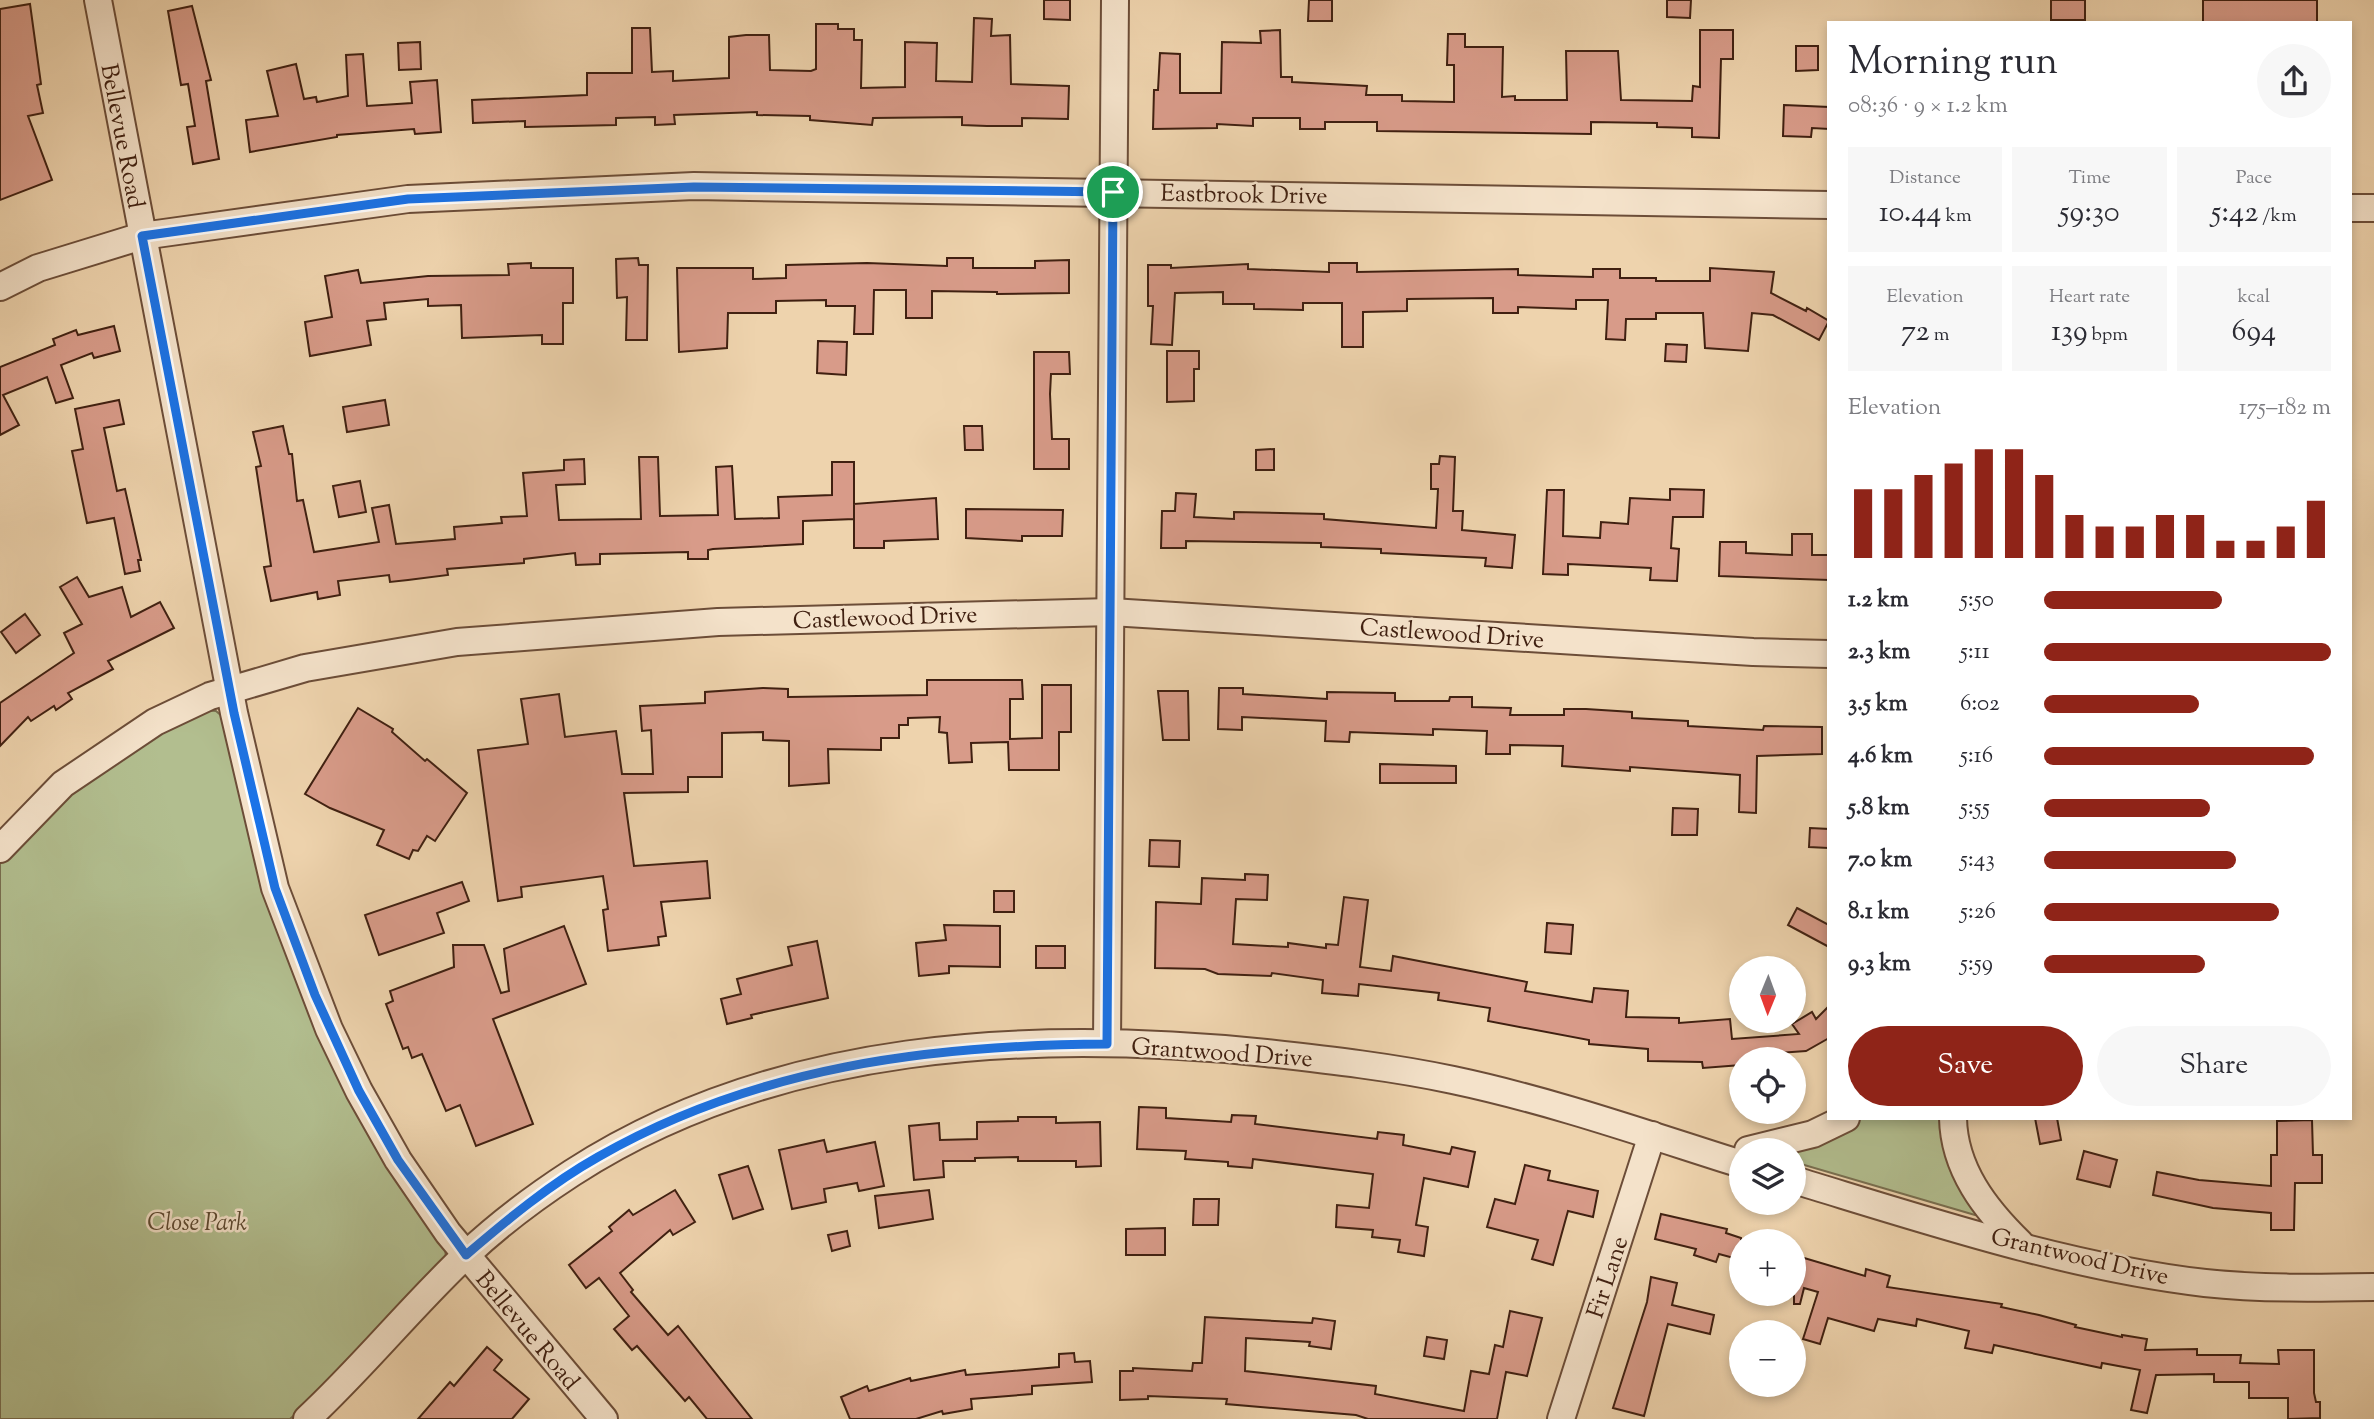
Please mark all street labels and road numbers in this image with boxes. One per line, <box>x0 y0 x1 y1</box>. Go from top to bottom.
street label: Bellevue Road <box>90 61 152 212</box>
street label: Eastbrook Drive <box>1160 178 1328 214</box>
street label: Castlewood Drive <box>792 599 978 639</box>
street label: Castlewood Drive <box>1358 612 1545 658</box>
street label: Grantwood Drive <box>1130 1031 1314 1077</box>
street label: Grantwood Drive <box>1987 1221 2172 1295</box>
street label: Fir Lane <box>1580 1232 1638 1323</box>
street label: Bellevue Road <box>466 1264 587 1399</box>

